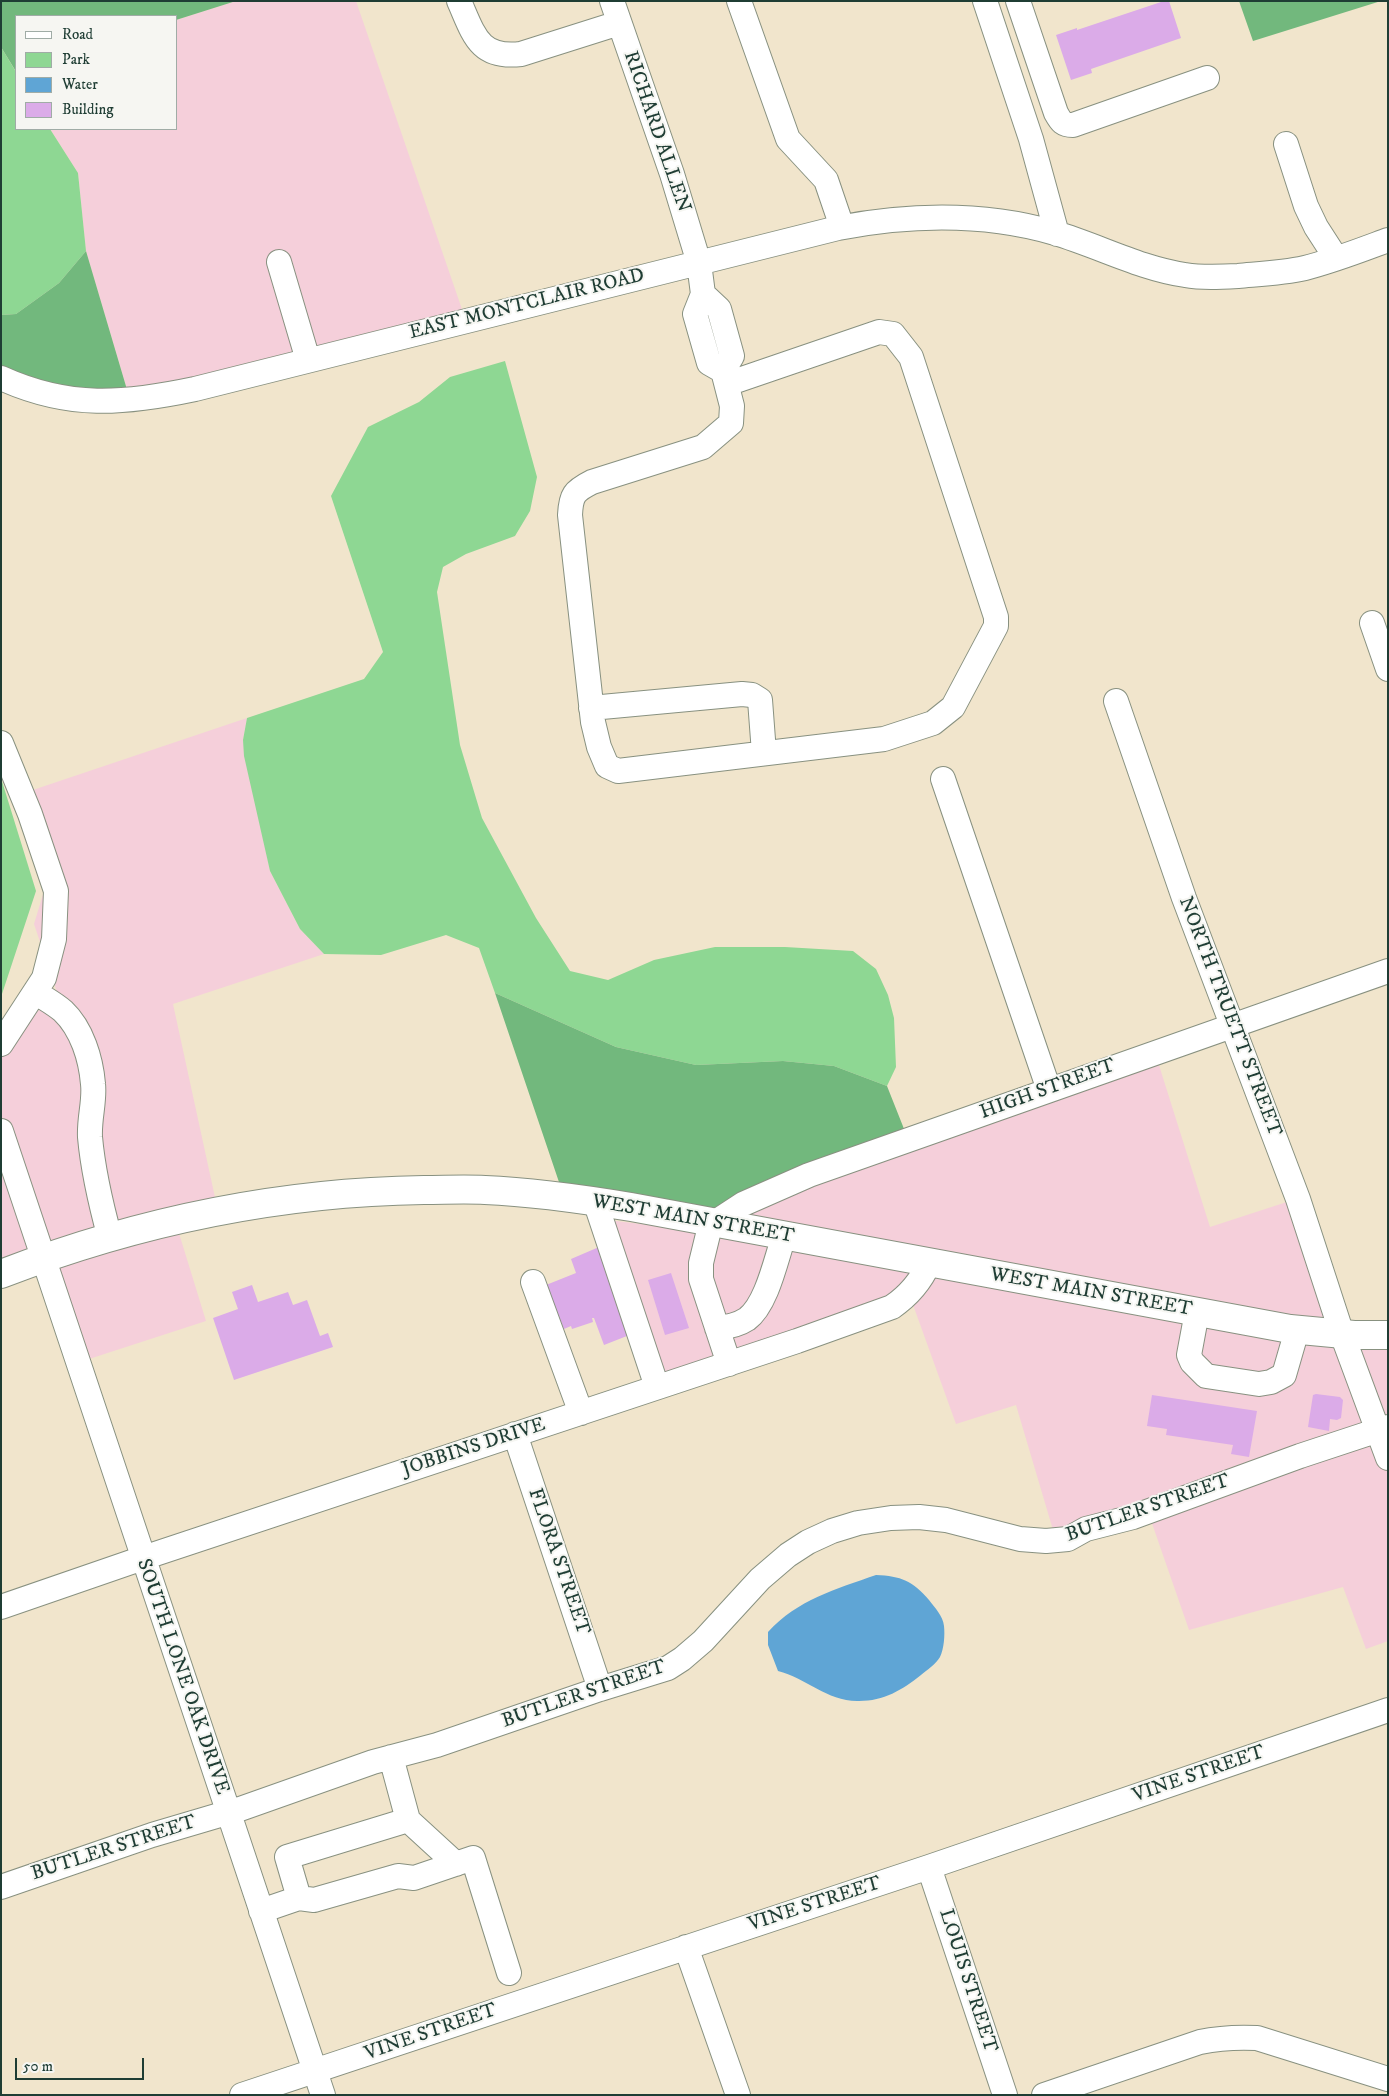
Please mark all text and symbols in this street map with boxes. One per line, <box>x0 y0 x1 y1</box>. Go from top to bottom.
legend <box>15 15 178 130</box>
text: Road <box>62 25 93 44</box>
street label: RICHARD ALLEN <box>617 48 695 216</box>
text: Park <box>62 50 90 69</box>
text: Water <box>62 75 98 94</box>
text: Building <box>62 100 114 119</box>
street label: EAST MONTCLAIR ROAD <box>407 264 647 346</box>
street label: NORTH TRUETT STREET <box>1172 894 1286 1140</box>
street label: HIGH STREET <box>977 1054 1119 1126</box>
street label: WEST MAIN STREET <box>590 1190 796 1250</box>
street label: WEST MAIN STREET <box>988 1263 1194 1323</box>
street label: JOBBINS DRIVE <box>399 1414 549 1482</box>
street label: BUTLER STREET <box>1063 1470 1233 1548</box>
street label: FLORA STREET <box>522 1486 594 1638</box>
street label: SOUTH LONE OAK DRIVE <box>130 1556 234 1798</box>
street label: BUTLER STREET <box>499 1656 669 1734</box>
street label: VINE STREET <box>1130 1741 1268 1809</box>
street label: BUTLER STREET <box>29 1811 199 1887</box>
street label: VINE STREET <box>746 1872 884 1938</box>
street label: LOUIS STREET <box>933 1906 1001 2056</box>
street label: VINE STREET <box>362 1999 500 2067</box>
scale bar <box>18 2048 146 2080</box>
text: 50 m <box>23 2057 53 2076</box>

